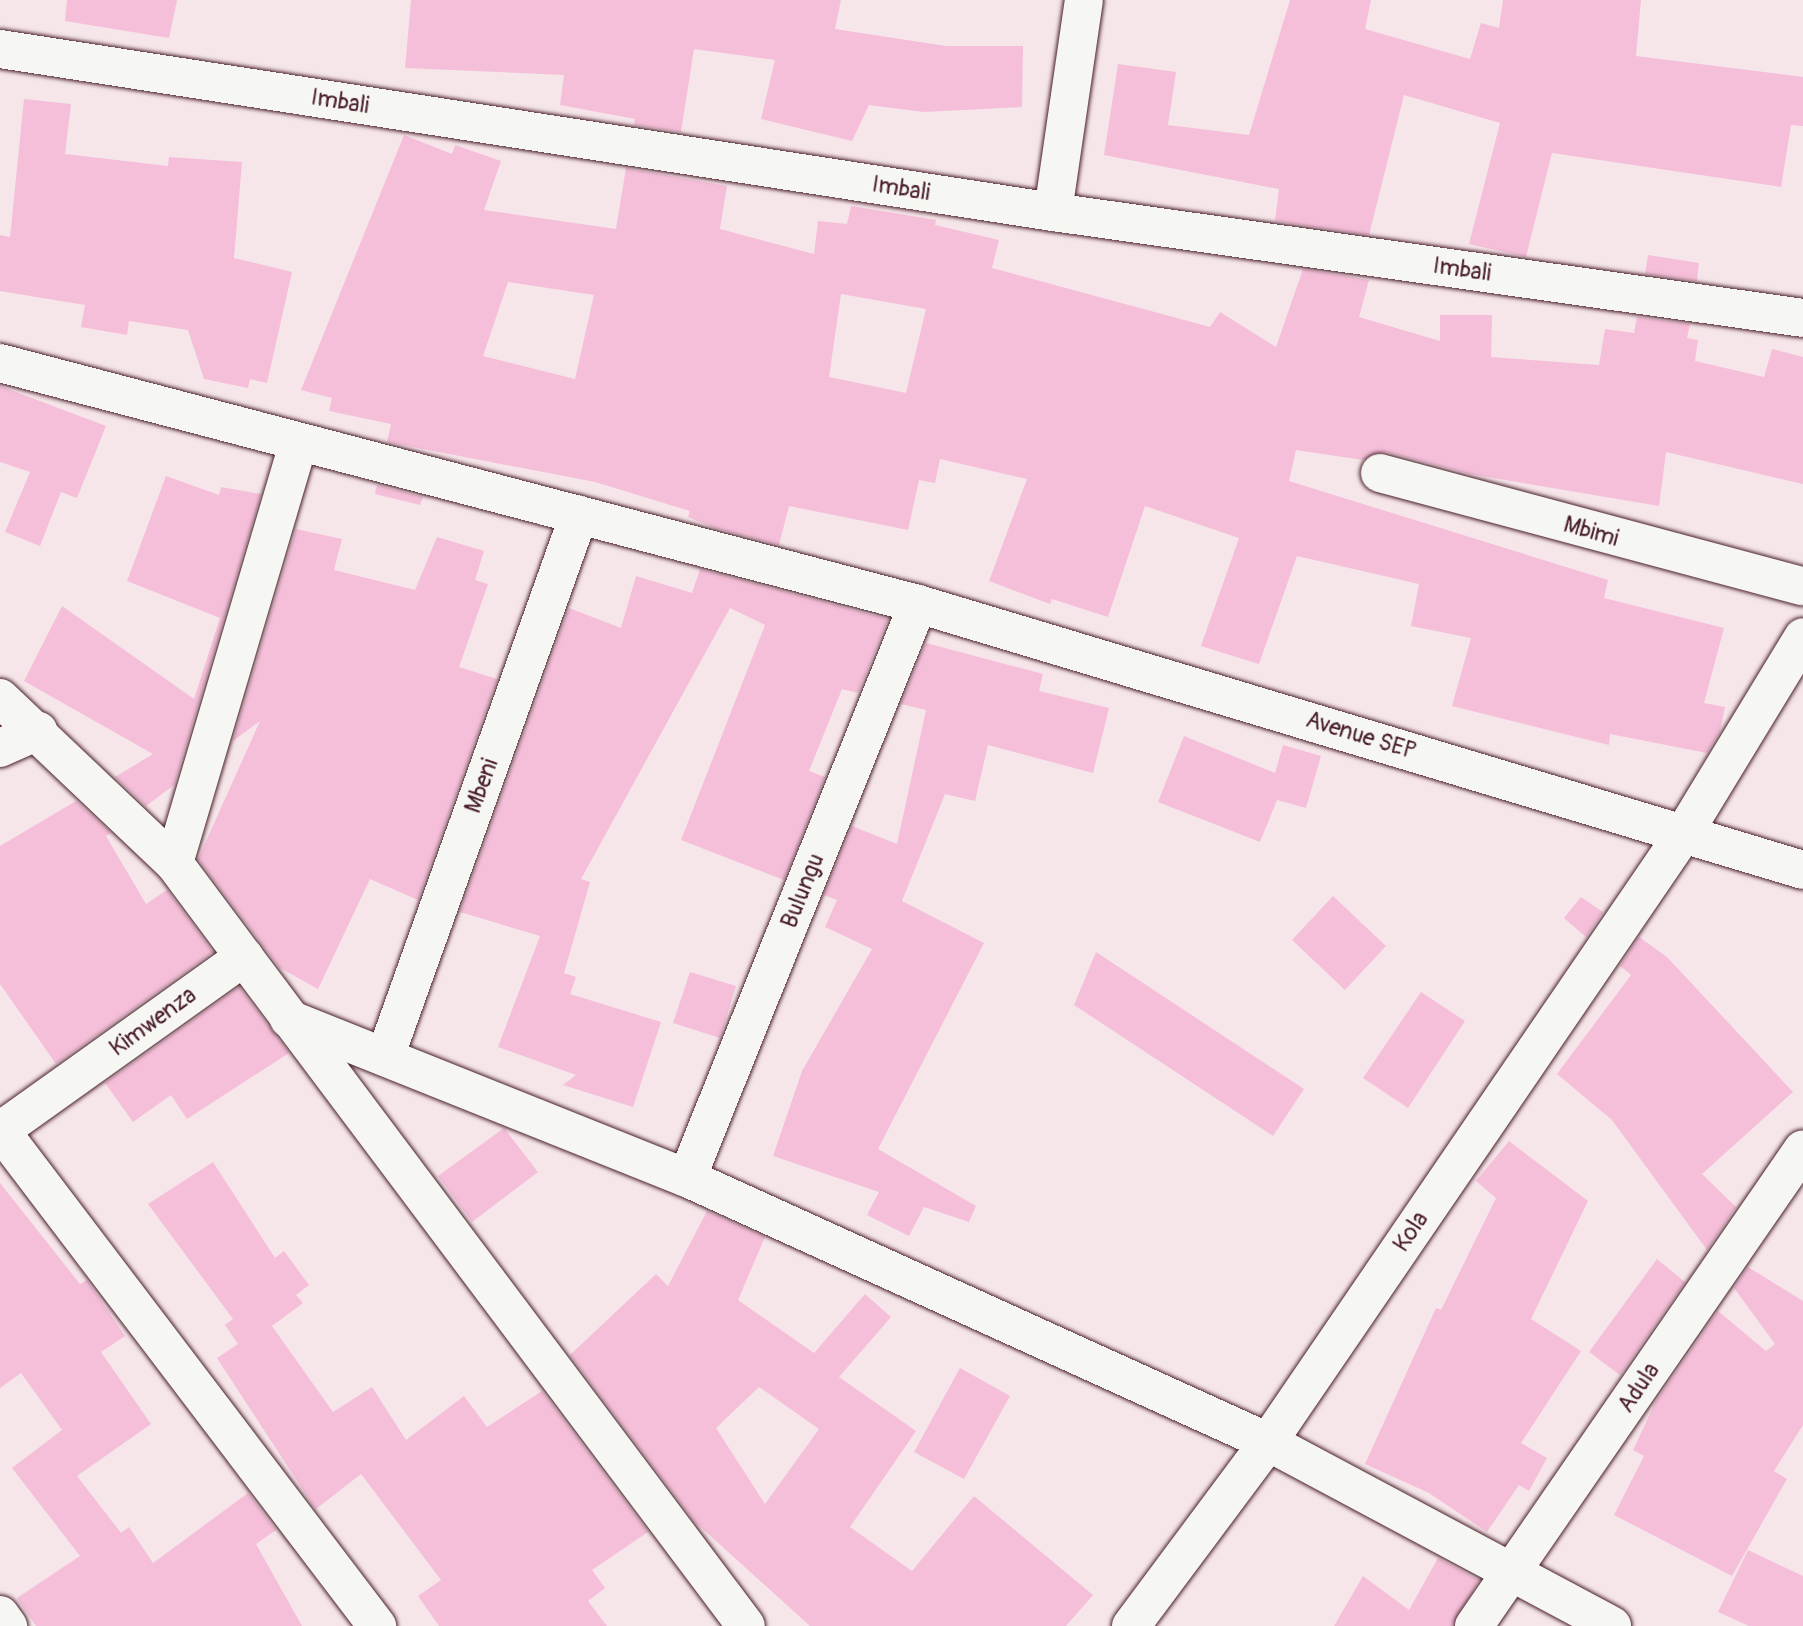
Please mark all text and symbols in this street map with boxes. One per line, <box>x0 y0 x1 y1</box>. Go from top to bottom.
street label: Imbali <box>309 84 371 120</box>
street label: Imbali <box>870 171 932 207</box>
street label: Imbali <box>1431 252 1493 288</box>
street label: Mbimi <box>1560 511 1622 553</box>
street label: Avenue SEP <box>1303 706 1419 766</box>
street label: Mbeni <box>459 755 505 817</box>
street label: Bulungu <box>776 850 830 932</box>
street label: Kimwenza <box>104 981 202 1063</box>
street label: Kola <box>1388 1207 1434 1257</box>
street label: Adula <box>1612 1358 1666 1418</box>

